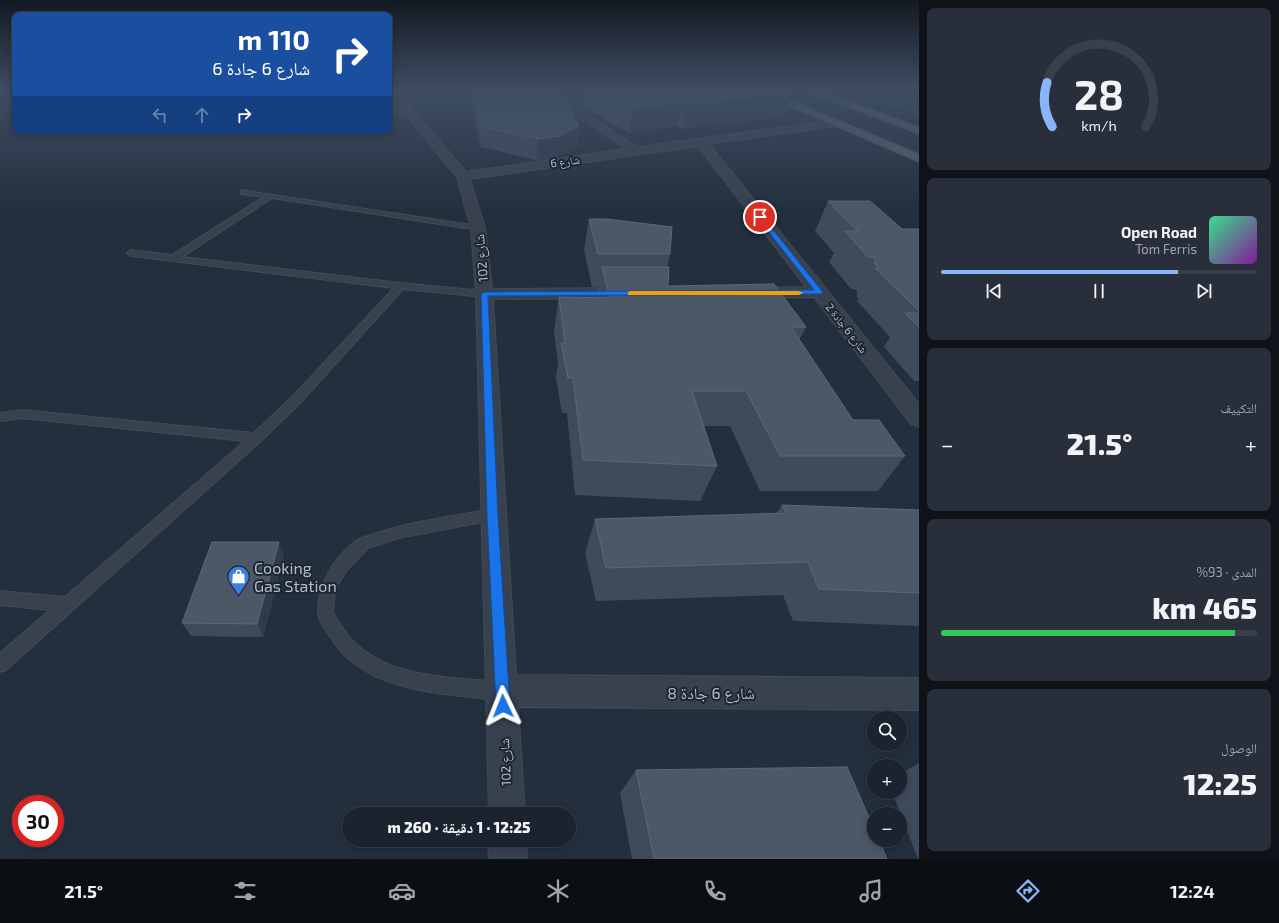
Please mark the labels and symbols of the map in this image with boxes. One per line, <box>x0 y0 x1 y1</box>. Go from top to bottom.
street label: شارع 6 <box>549 152 581 170</box>
pin <box>743 200 777 234</box>
street label: شارع 102 <box>471 233 493 283</box>
street label: شارع 6 جادة 2 <box>823 301 870 356</box>
place label: Cooking Gas Station <box>254 558 337 595</box>
shop icon: Cooking Gas Station <box>226 563 252 596</box>
street label: شارع 6 جادة 8 <box>667 683 755 704</box>
position arrow <box>482 685 524 727</box>
street label: شارع 102 <box>496 738 516 786</box>
speed limit sign: 30 <box>12 795 64 847</box>

